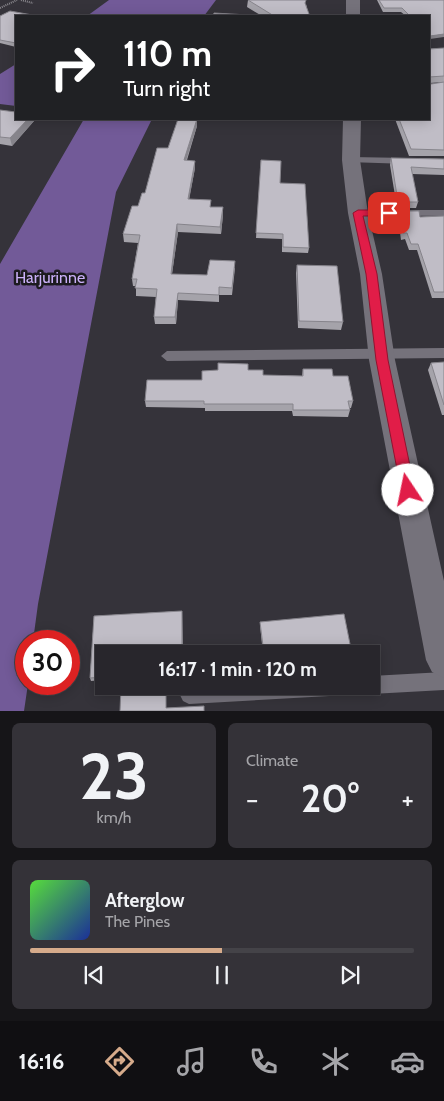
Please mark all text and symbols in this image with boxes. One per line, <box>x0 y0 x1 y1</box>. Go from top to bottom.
text: 110 m <box>123 32 212 75</box>
icon: right <box>40 35 105 100</box>
text: Turn right <box>123 75 210 102</box>
pin <box>368 192 410 234</box>
icon: arrive <box>375 199 403 227</box>
park label: Harjurinne <box>15 268 85 287</box>
position arrow <box>381 463 433 515</box>
speed limit sign: 30 <box>15 630 80 695</box>
text: 16:17 · 1 min · 120 m <box>158 658 317 681</box>
text: 23 <box>79 736 149 815</box>
text: Climate <box>246 751 298 770</box>
text: 20° <box>301 775 359 822</box>
text: − <box>246 782 258 816</box>
text: + <box>402 782 414 816</box>
text: km/h <box>96 808 132 827</box>
text: Afterglow <box>105 889 185 912</box>
text: The Pines <box>105 912 170 931</box>
icon: previous <box>80 961 108 989</box>
icon: pause <box>208 961 236 989</box>
icon: next <box>336 961 364 989</box>
icon: directions <box>102 1044 137 1079</box>
icon: music <box>174 1044 209 1079</box>
icon: phone <box>246 1044 281 1079</box>
icon: climate <box>318 1044 353 1079</box>
icon: car <box>390 1044 425 1079</box>
text: 16:16 <box>19 1048 64 1075</box>

